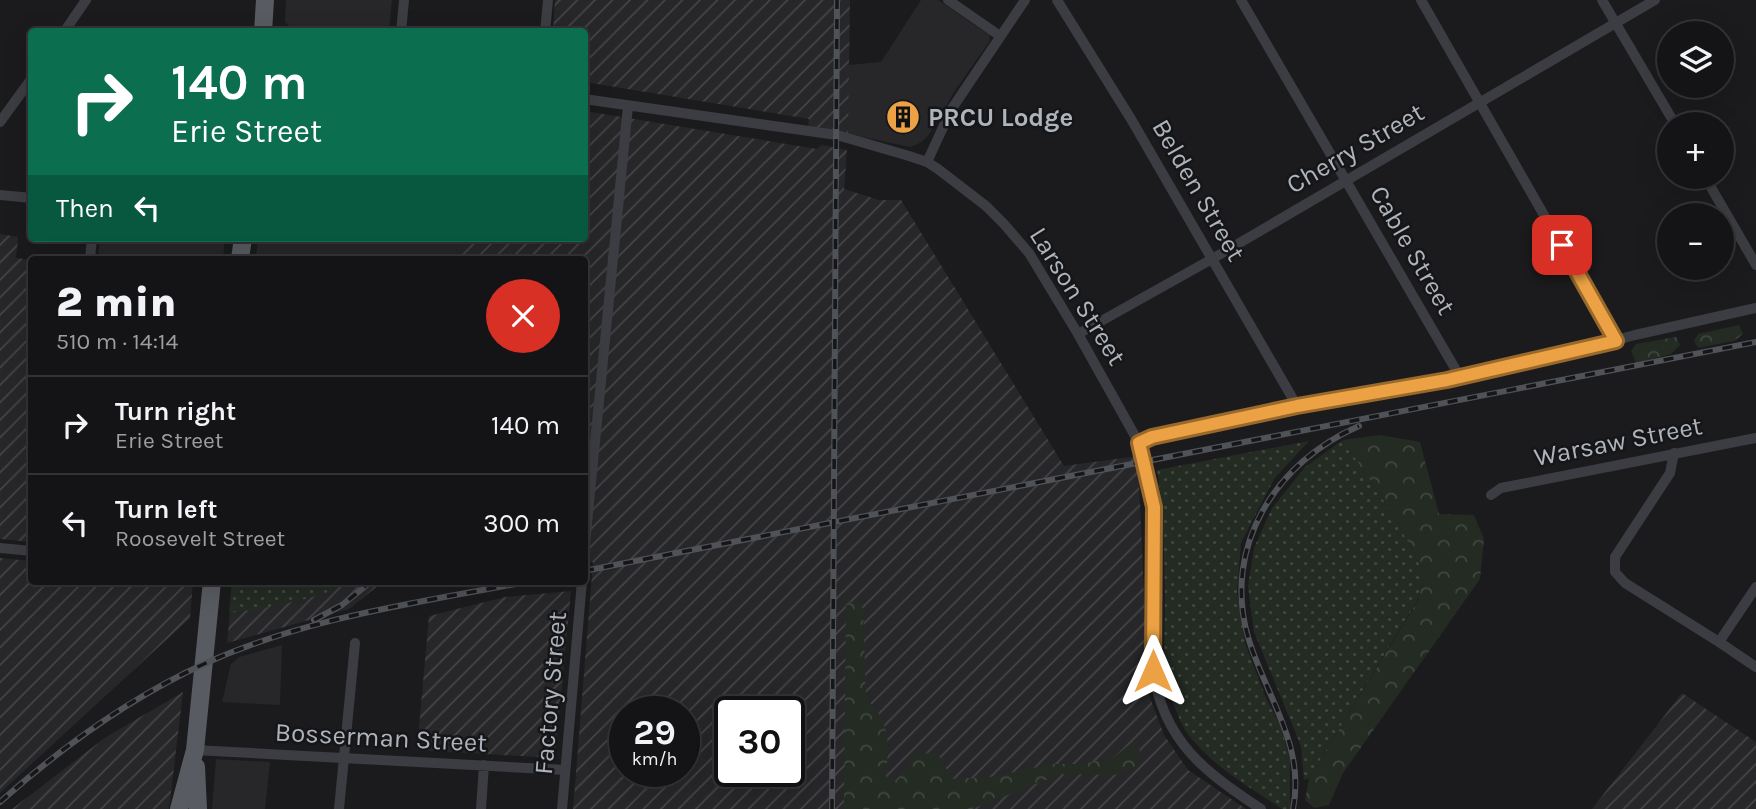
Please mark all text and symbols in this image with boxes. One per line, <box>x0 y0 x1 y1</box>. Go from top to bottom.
map controls <box>1657 21 1734 280</box>
button: layers <box>1657 21 1734 98</box>
text: 140 m <box>171 54 308 111</box>
icon: right <box>56 56 147 147</box>
street label: Cherry Street <box>1281 97 1430 200</box>
building icon: PRCU Lodge <box>884 98 922 136</box>
place label: PRCU Lodge <box>928 102 1073 133</box>
button: + <box>1657 112 1734 189</box>
text: Erie Street <box>171 113 322 150</box>
street label: Belden Street <box>1145 114 1252 267</box>
street label: Cable Street <box>1363 180 1462 320</box>
icon: left <box>128 189 166 227</box>
text: Then <box>56 193 114 224</box>
button: − <box>1657 203 1734 280</box>
pin <box>1532 215 1592 275</box>
street label: Larson Street <box>1023 221 1132 371</box>
icon: arrive <box>1543 226 1581 264</box>
text: 2 min <box>56 277 176 327</box>
button: close <box>486 279 560 353</box>
text: 510 m · 14:14 <box>56 328 178 355</box>
text: Turn right <box>115 396 236 427</box>
icon: right <box>56 406 94 444</box>
text: 140 m <box>491 410 560 441</box>
street label: Warsaw Street <box>1531 410 1705 473</box>
text: Erie Street <box>115 427 224 454</box>
text: Turn left <box>115 494 217 525</box>
icon: left <box>56 504 94 542</box>
text: 300 m <box>483 508 560 539</box>
text: Roosevelt Street <box>115 525 285 552</box>
street label: Factory Street <box>528 610 573 776</box>
position arrow <box>1116 634 1190 708</box>
speed limit sign: 30 <box>714 696 805 787</box>
text: 29 <box>633 712 676 753</box>
street label: Bosserman Street <box>274 716 488 759</box>
text: km/h <box>632 748 677 770</box>

